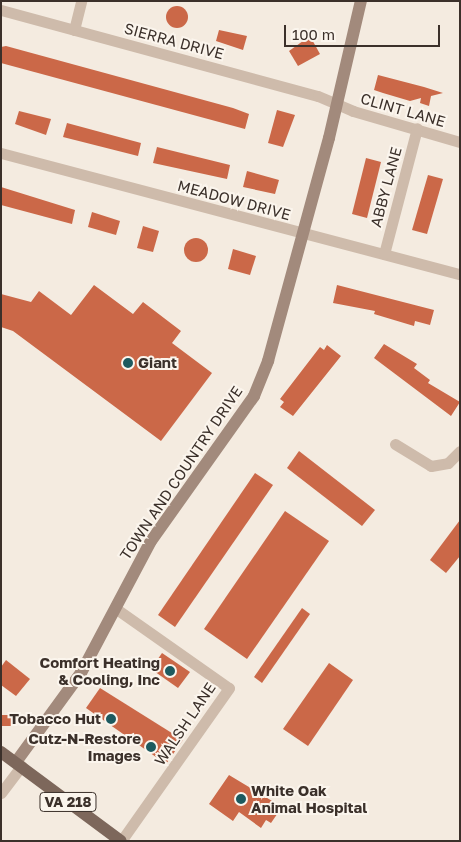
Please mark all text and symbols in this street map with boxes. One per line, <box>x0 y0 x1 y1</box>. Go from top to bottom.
scale bar <box>286 15 442 47</box>
street label: SIERRA DRIVE <box>122 19 226 63</box>
text: 100 m <box>292 25 335 43</box>
street label: CLINT LANE <box>358 89 448 131</box>
street label: ABBY LANE <box>367 145 405 229</box>
street label: MEADOW DRIVE <box>175 176 293 224</box>
place label: Giant <box>138 354 177 372</box>
marker: Giant <box>122 357 134 369</box>
street label: TOWN AND COUNTRY DRIVE <box>116 383 246 563</box>
place label: Comfort Heating & Cooling, Inc <box>40 653 160 688</box>
marker: Comfort Heating & Cooling, Inc <box>164 665 176 677</box>
street label: WALSH LANE <box>151 679 219 769</box>
place label: Tobacco Hut <box>9 710 101 728</box>
marker: Tobacco Hut <box>105 713 117 725</box>
place label: Cutz-N-Restore Images <box>28 729 141 764</box>
marker: Cutz-N-Restore Images <box>145 741 157 753</box>
place label: White Oak Animal Hospital <box>251 781 367 816</box>
road number: VA 218 <box>39 790 97 814</box>
marker: White Oak Animal Hospital <box>235 793 247 805</box>

